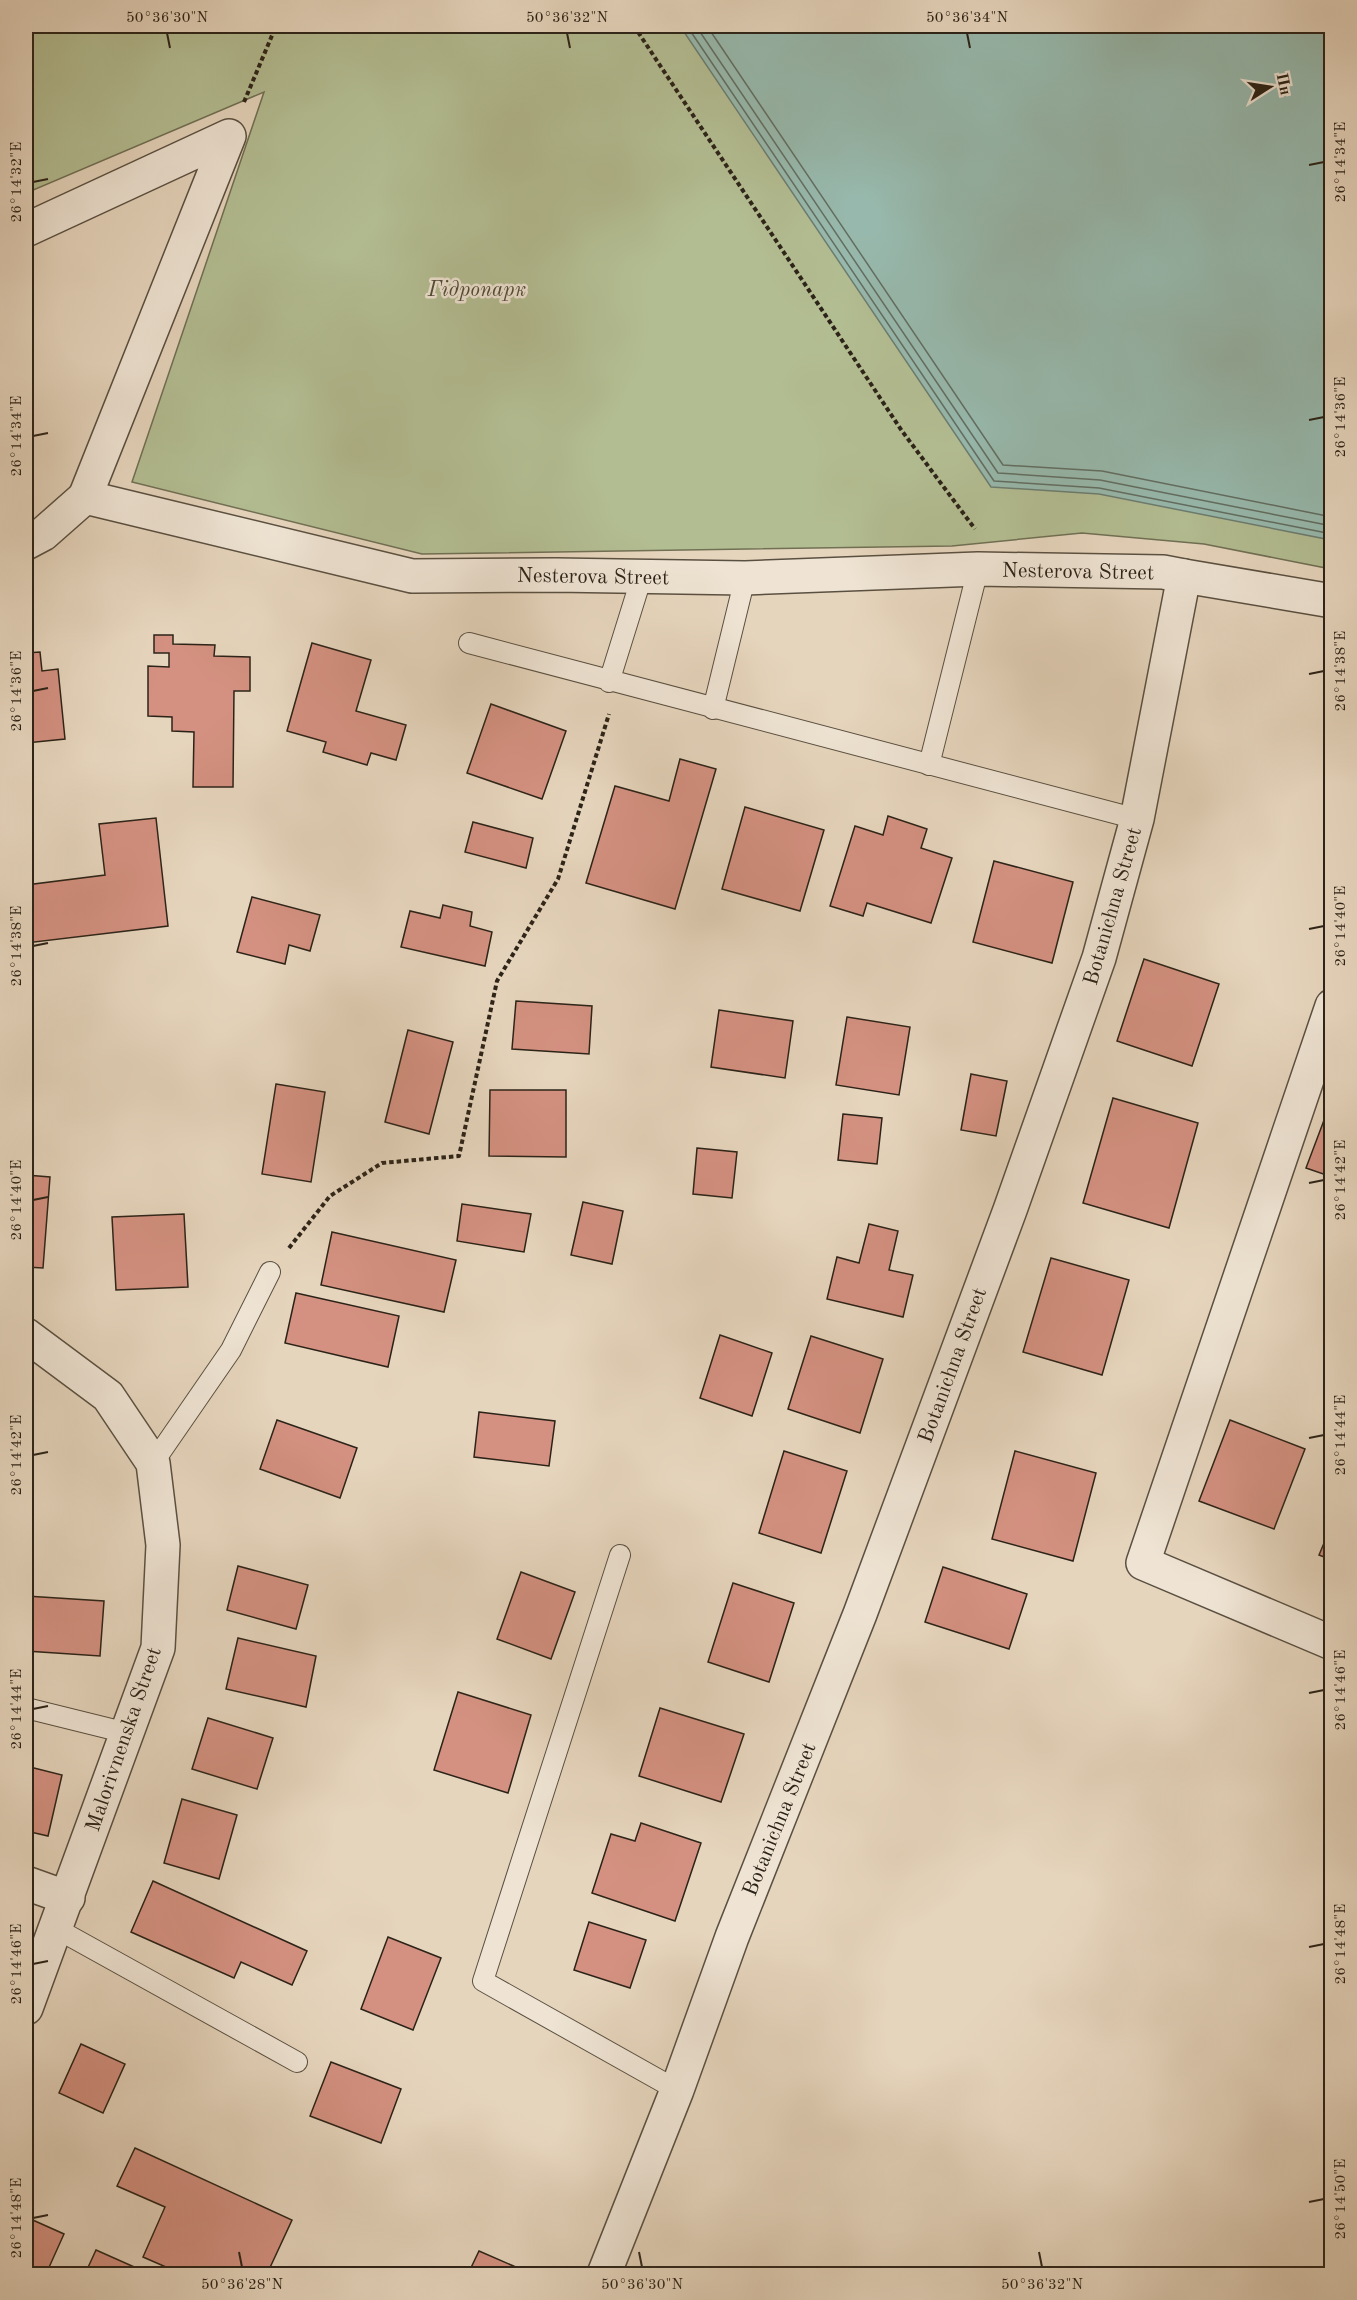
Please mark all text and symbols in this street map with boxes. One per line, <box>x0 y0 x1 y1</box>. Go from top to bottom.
text: 50°36'30"N <box>126 11 208 26</box>
text: 50°36'32"N <box>526 11 608 26</box>
text: 50°36'34"N <box>926 11 1008 26</box>
north arrow <box>1240 57 1300 117</box>
text: Пн <box>1273 72 1293 97</box>
text: 26°14'34"E <box>1334 122 1349 202</box>
text: 26°14'32"E <box>10 142 25 222</box>
park label: Гідропарк <box>427 280 526 301</box>
text: 26°14'36"E <box>1334 377 1349 457</box>
text: 26°14'34"E <box>10 396 25 476</box>
street label: Nesterova Street <box>1002 561 1154 584</box>
street label: Nesterova Street <box>517 566 669 589</box>
text: 26°14'38"E <box>1334 631 1349 711</box>
text: 26°14'36"E <box>10 651 25 731</box>
street label: Botanichna Street <box>1081 825 1146 988</box>
text: 26°14'40"E <box>1334 886 1349 966</box>
text: 26°14'38"E <box>10 906 25 986</box>
text: 26°14'42"E <box>1334 1140 1349 1220</box>
text: 26°14'40"E <box>10 1160 25 1240</box>
street label: Botanichna Street <box>916 1285 991 1446</box>
text: 26°14'44"E <box>1334 1395 1349 1475</box>
text: 26°14'42"E <box>10 1415 25 1495</box>
street label: Malorivnenska Street <box>83 1644 166 1835</box>
text: 26°14'46"E <box>1334 1650 1349 1730</box>
text: 26°14'44"E <box>10 1669 25 1749</box>
street label: Botanichna Street <box>740 1740 821 1899</box>
text: 26°14'48"E <box>1334 1904 1349 1984</box>
text: 26°14'46"E <box>10 1924 25 2004</box>
text: 26°14'50"E <box>1334 2159 1349 2239</box>
text: 26°14'48"E <box>10 2178 25 2258</box>
text: 50°36'28"N <box>201 2278 283 2293</box>
text: 50°36'30"N <box>601 2278 683 2293</box>
text: 50°36'32"N <box>1001 2278 1083 2293</box>

